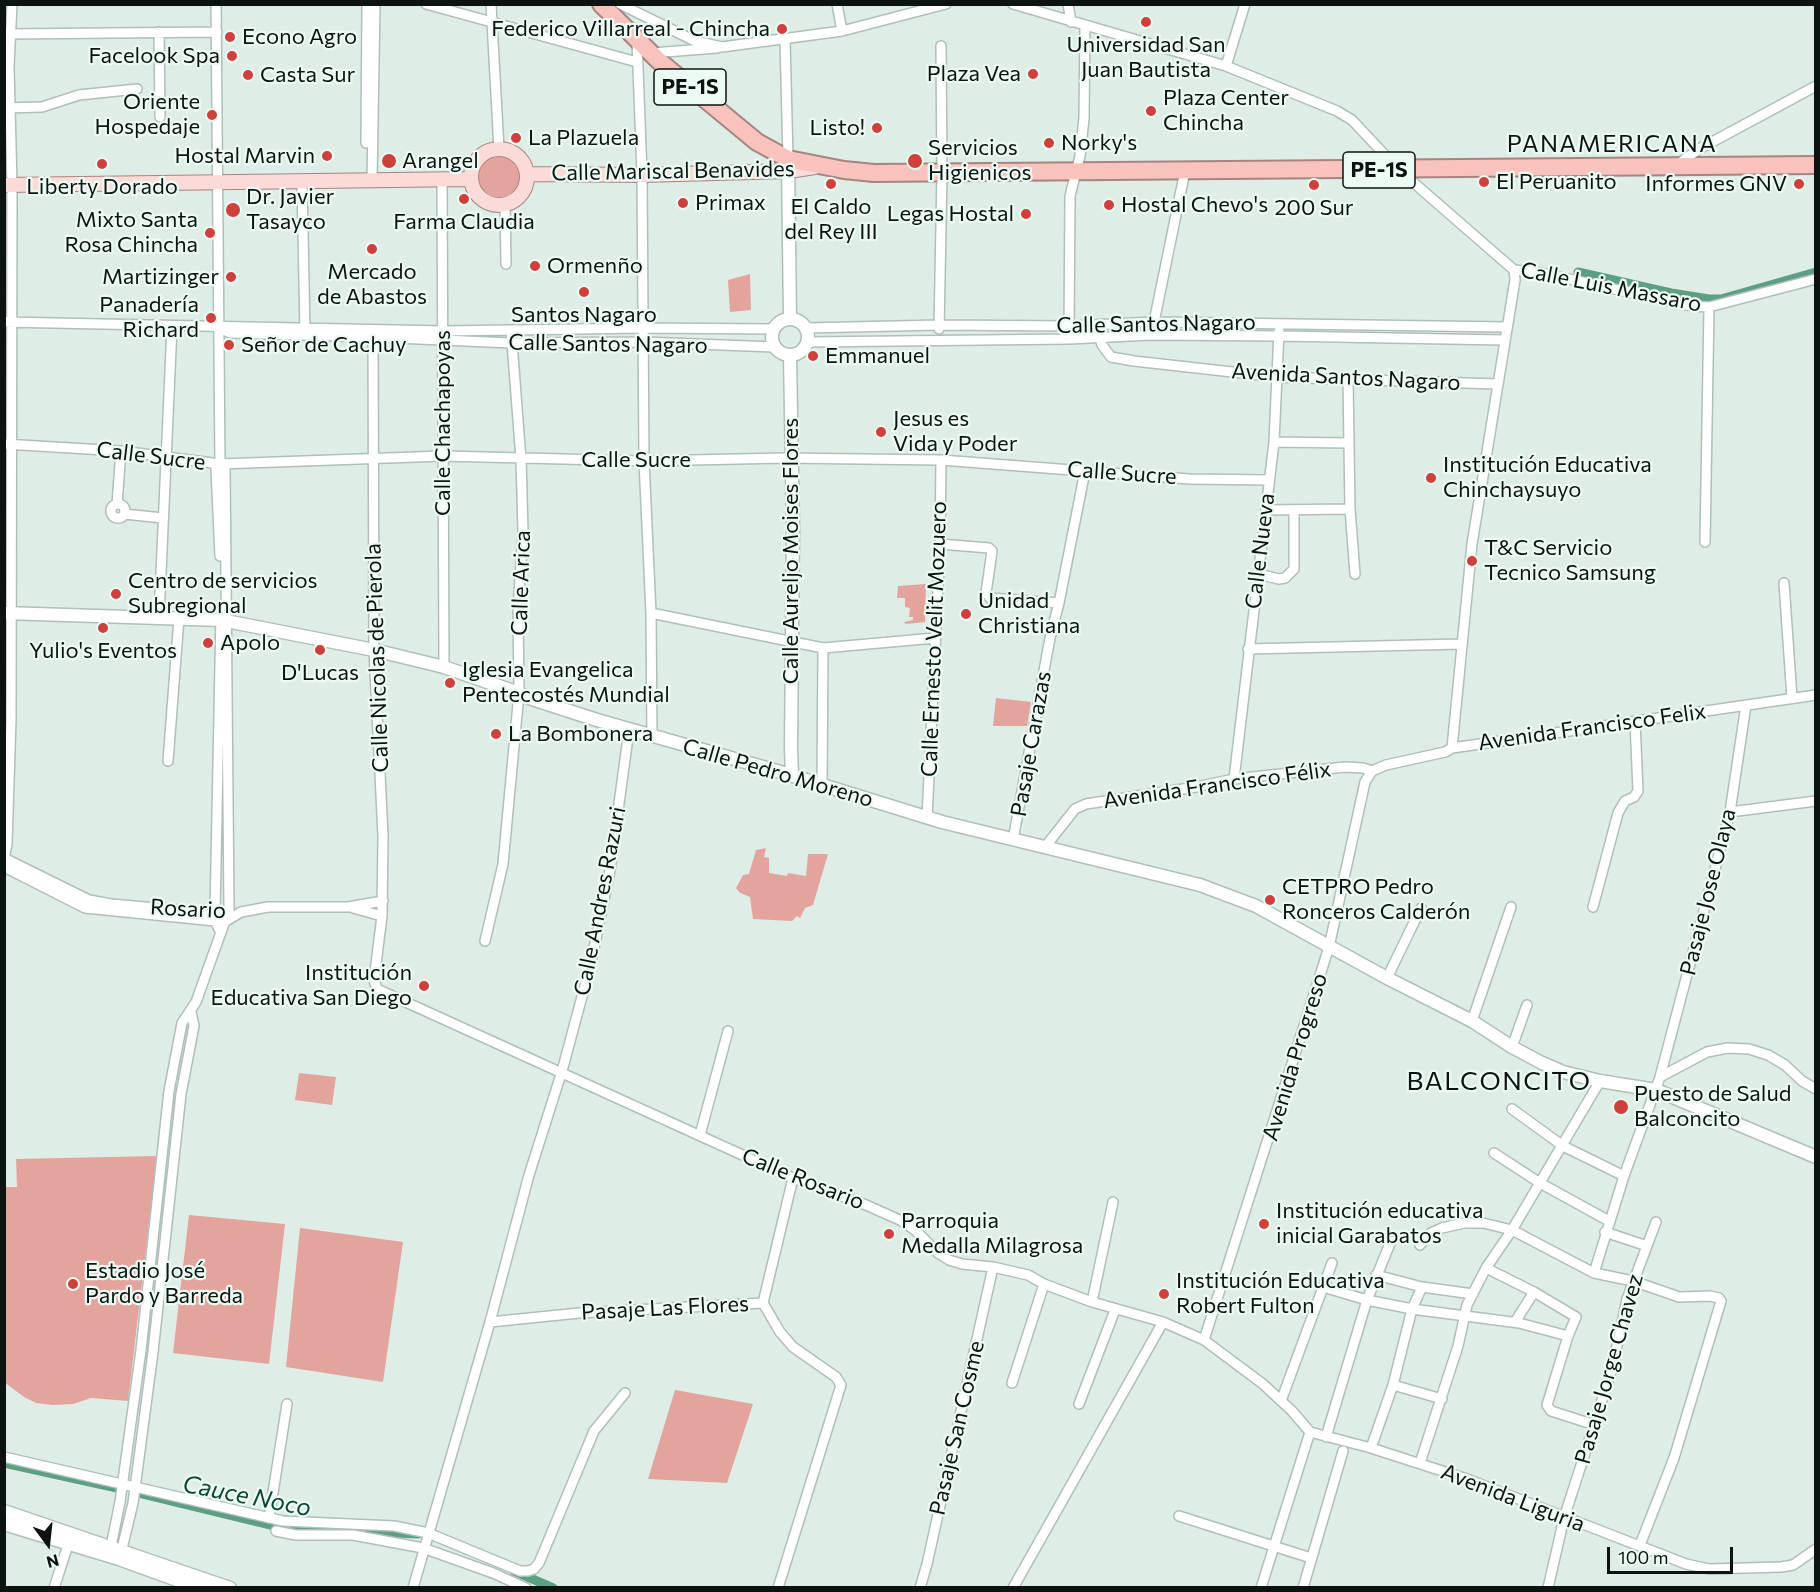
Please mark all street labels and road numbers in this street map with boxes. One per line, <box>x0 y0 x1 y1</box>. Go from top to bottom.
road number: PE-1S <box>654 69 726 105</box>
road number: PE-1S <box>1343 152 1415 188</box>
street label: Calle Mariscal Benavides <box>551 156 795 186</box>
street label: Calle Luis Massaro <box>1518 257 1704 317</box>
street label: Calle Santos Nagaro <box>1056 309 1256 339</box>
street label: Calle Santos Nagaro <box>508 329 708 359</box>
street label: Calle Chachapoyas <box>430 330 456 516</box>
street label: Avenida Santos Nagaro <box>1231 358 1461 396</box>
street label: Calle Aureljo Moises Flores <box>778 418 804 684</box>
street label: Calle Sucre <box>95 436 207 476</box>
street label: Calle Sucre <box>581 447 691 473</box>
street label: Calle Sucre <box>1066 456 1178 490</box>
street label: Calle Nueva <box>1240 492 1280 610</box>
street label: Calle Ernesto Velit Mozuero <box>916 501 952 777</box>
street label: Calle Arica <box>506 530 536 636</box>
street label: Calle Nicolas de Pierola <box>360 543 394 773</box>
street label: Pasaje Carazas <box>1005 669 1057 819</box>
street label: Avenida Francisco Felix <box>1476 698 1708 756</box>
street label: Calle Pedro Moreno <box>680 733 876 813</box>
street label: Avenida Francisco Félix <box>1101 756 1333 814</box>
street label: Calle Andres Razuri <box>569 804 631 998</box>
street label: Pasaje Jose Olaya <box>1675 806 1741 978</box>
street label: Rosario <box>149 894 227 924</box>
street label: Avenida Progreso <box>1257 970 1333 1144</box>
street label: Calle Rosario <box>738 1142 868 1216</box>
street label: Pasaje Jorge Chavez <box>1569 1271 1649 1467</box>
street label: Pasaje Las Flores <box>580 1290 750 1326</box>
street label: Pasaje San Cosme <box>924 1338 990 1518</box>
street label: Avenida Liguria <box>1437 1458 1589 1538</box>

